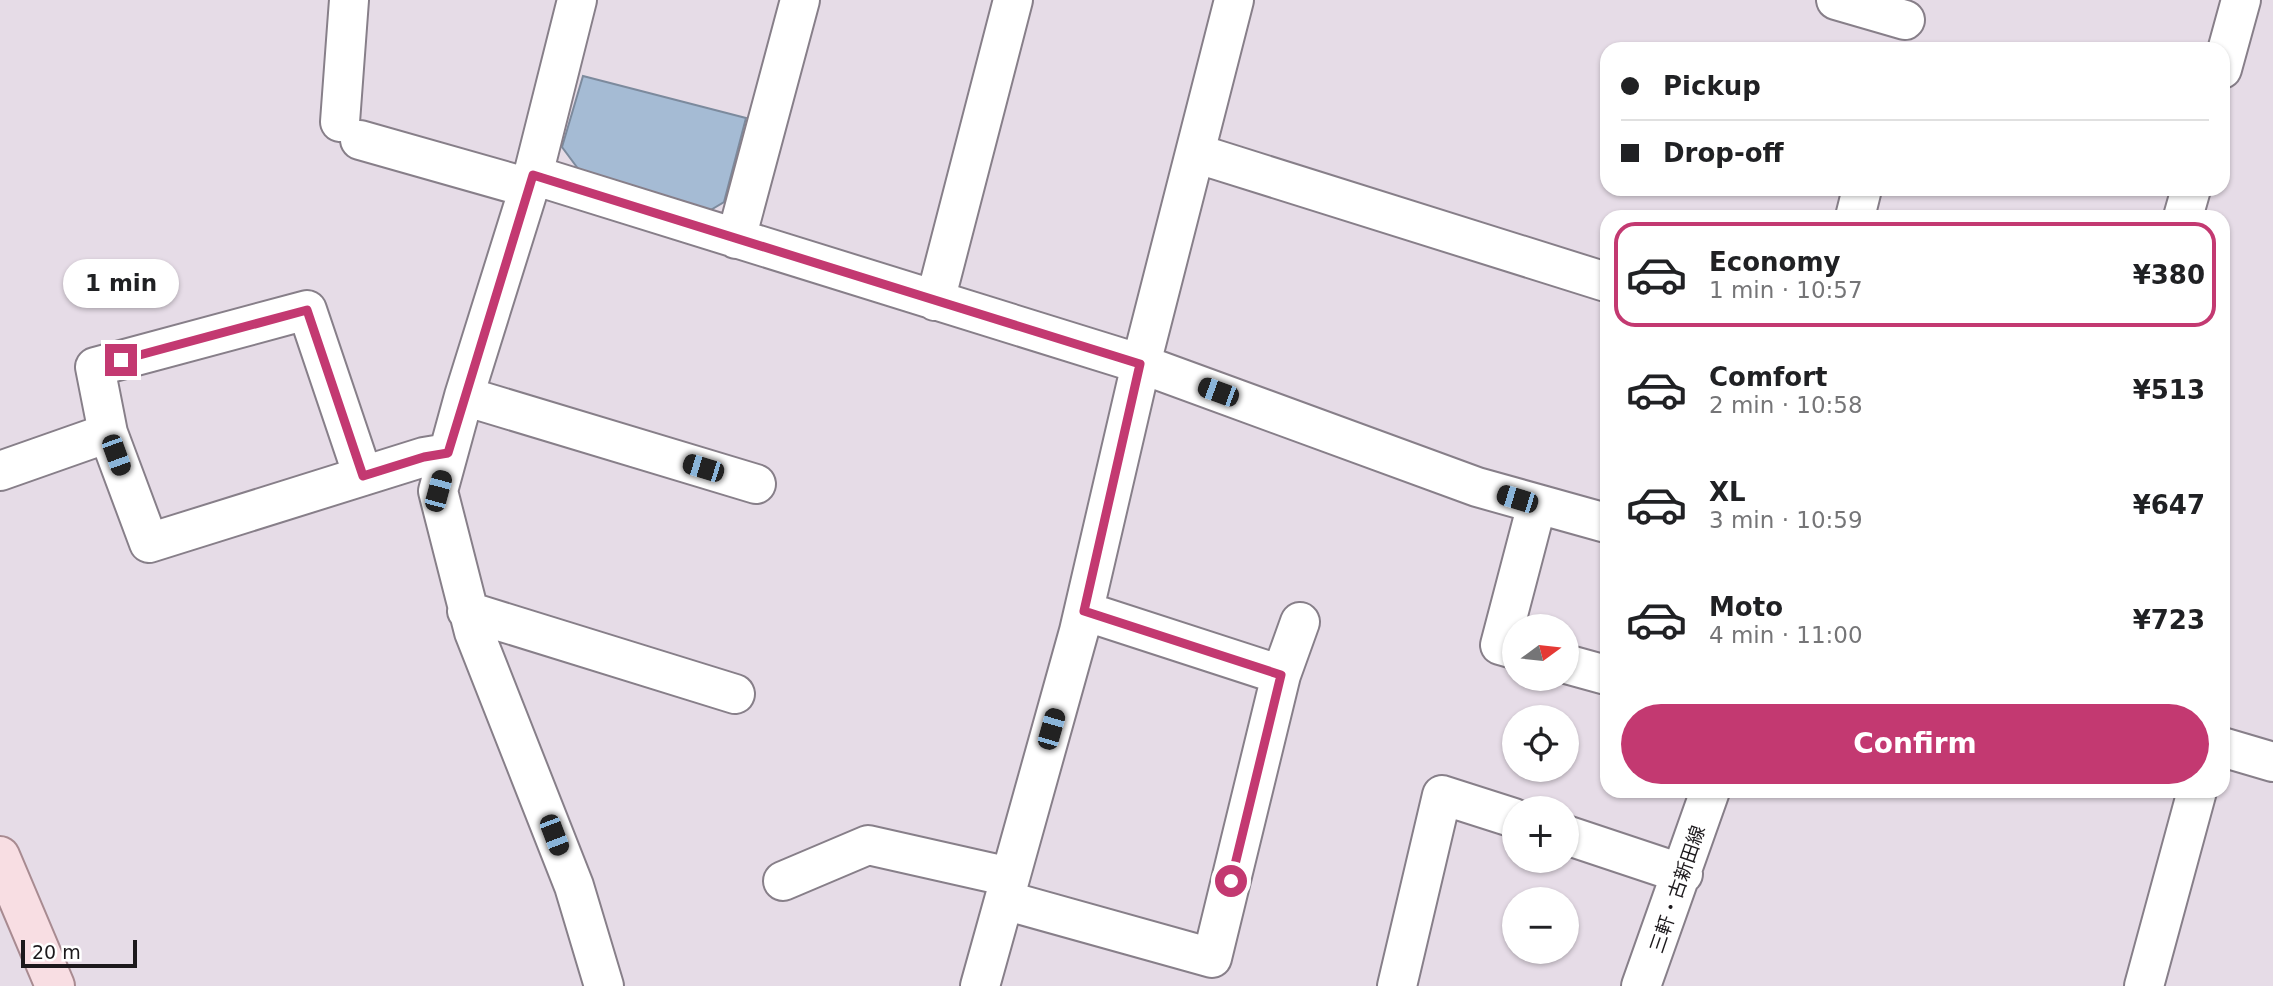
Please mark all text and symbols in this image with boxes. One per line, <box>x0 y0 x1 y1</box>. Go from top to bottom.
text: Pickup <box>1663 71 1761 101</box>
text: Drop-off <box>1663 138 1784 168</box>
icon: car <box>1625 243 1688 306</box>
text: Economy <box>1709 247 1840 277</box>
callout: 1 min <box>63 258 179 308</box>
text: ¥380 <box>2133 260 2205 290</box>
text: 1 min <box>85 270 157 296</box>
text: 1 min · 10:57 <box>1709 277 1863 303</box>
route end <box>105 344 137 376</box>
icon: car <box>1625 358 1688 421</box>
text: Comfort <box>1709 362 1827 392</box>
car <box>1195 375 1242 409</box>
text: ¥513 <box>2133 375 2205 405</box>
text: 2 min · 10:58 <box>1709 392 1863 418</box>
car <box>99 432 134 478</box>
car <box>680 452 727 484</box>
car <box>423 468 454 514</box>
icon: car <box>1625 473 1688 536</box>
text: XL <box>1709 477 1746 507</box>
car <box>1494 483 1541 515</box>
text: ¥647 <box>2133 490 2205 520</box>
text: 3 min · 10:59 <box>1709 507 1863 533</box>
icon: car <box>1625 588 1688 651</box>
text: Moto <box>1709 592 1783 622</box>
text: ¥723 <box>2133 605 2205 635</box>
north arrow <box>1502 614 1578 691</box>
map controls <box>1502 614 1579 964</box>
text: 4 min · 11:00 <box>1709 622 1863 648</box>
button: Confirm <box>1621 704 2209 784</box>
button: locate <box>1502 705 1579 782</box>
car <box>1036 706 1067 752</box>
button: + <box>1502 796 1579 873</box>
car <box>537 812 572 858</box>
street label: 三軒・古新田線 <box>1645 823 1709 955</box>
route start <box>1215 865 1247 897</box>
button: − <box>1502 887 1579 964</box>
scale bar <box>21 937 136 969</box>
text: 20 m <box>32 941 81 963</box>

